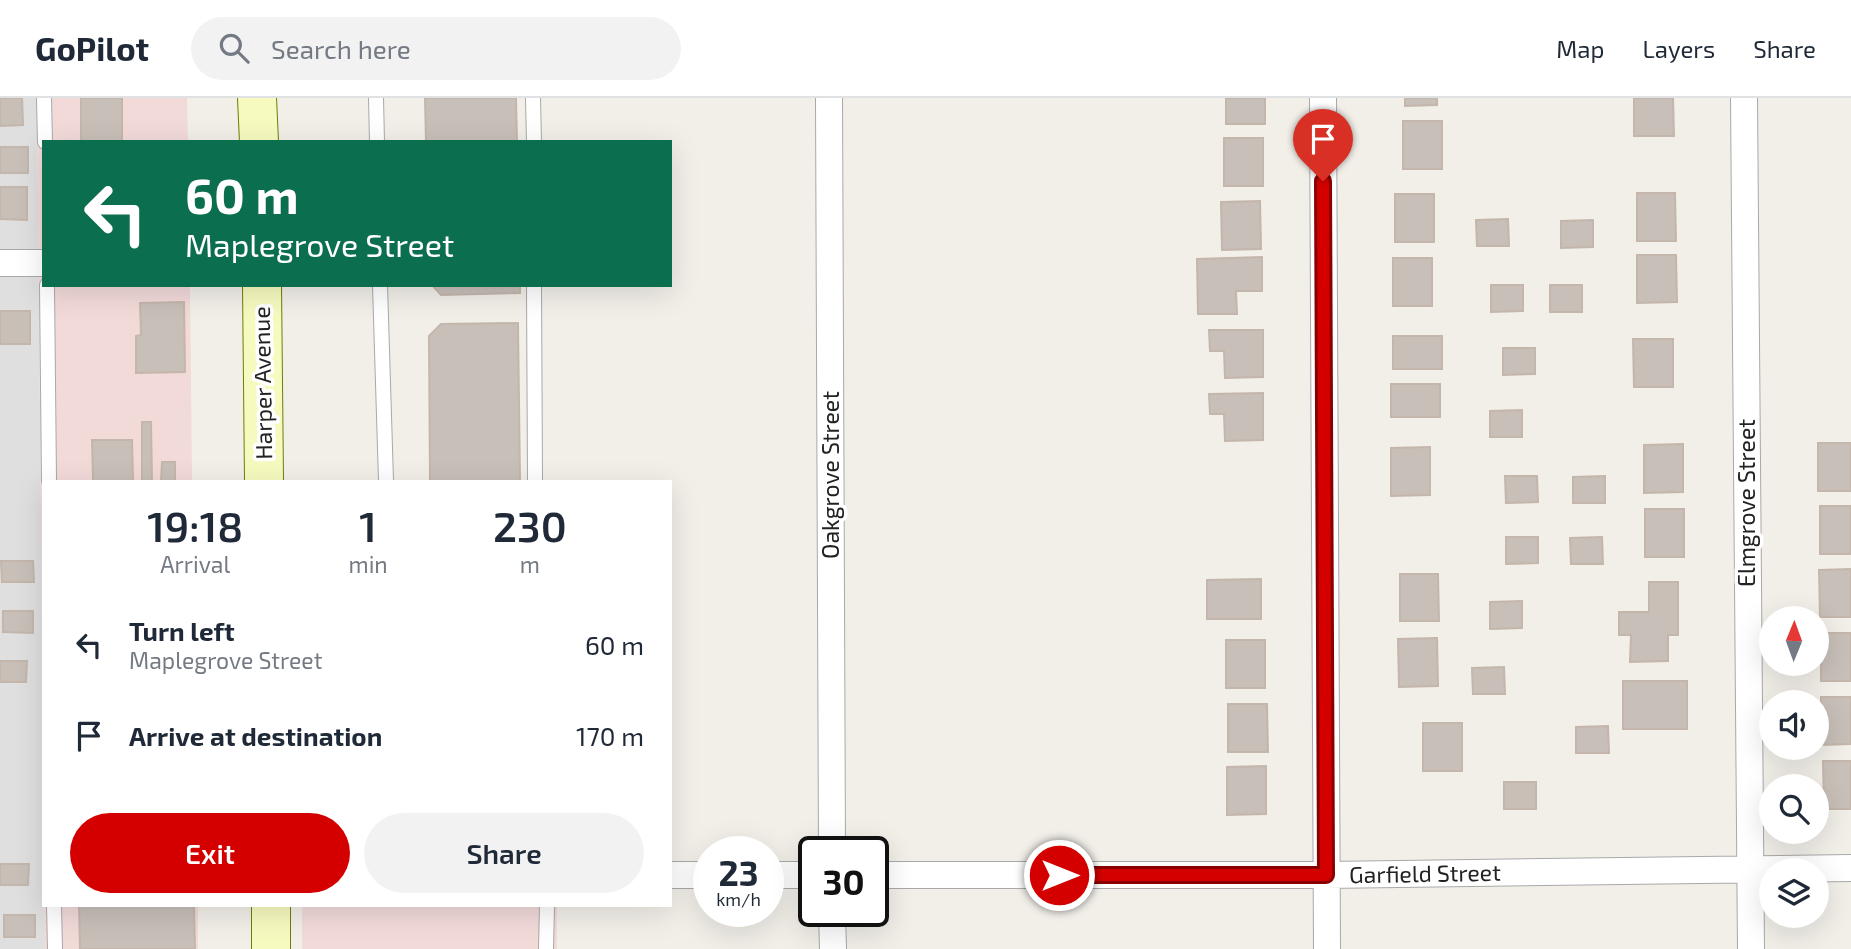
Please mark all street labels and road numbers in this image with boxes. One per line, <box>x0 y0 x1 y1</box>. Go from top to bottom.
street label: Harper Avenue <box>247 306 277 460</box>
street label: Oakgrove Street <box>816 391 844 559</box>
street label: Elmgrove Street <box>1732 419 1760 587</box>
street label: Garfield Street <box>1349 858 1501 888</box>

